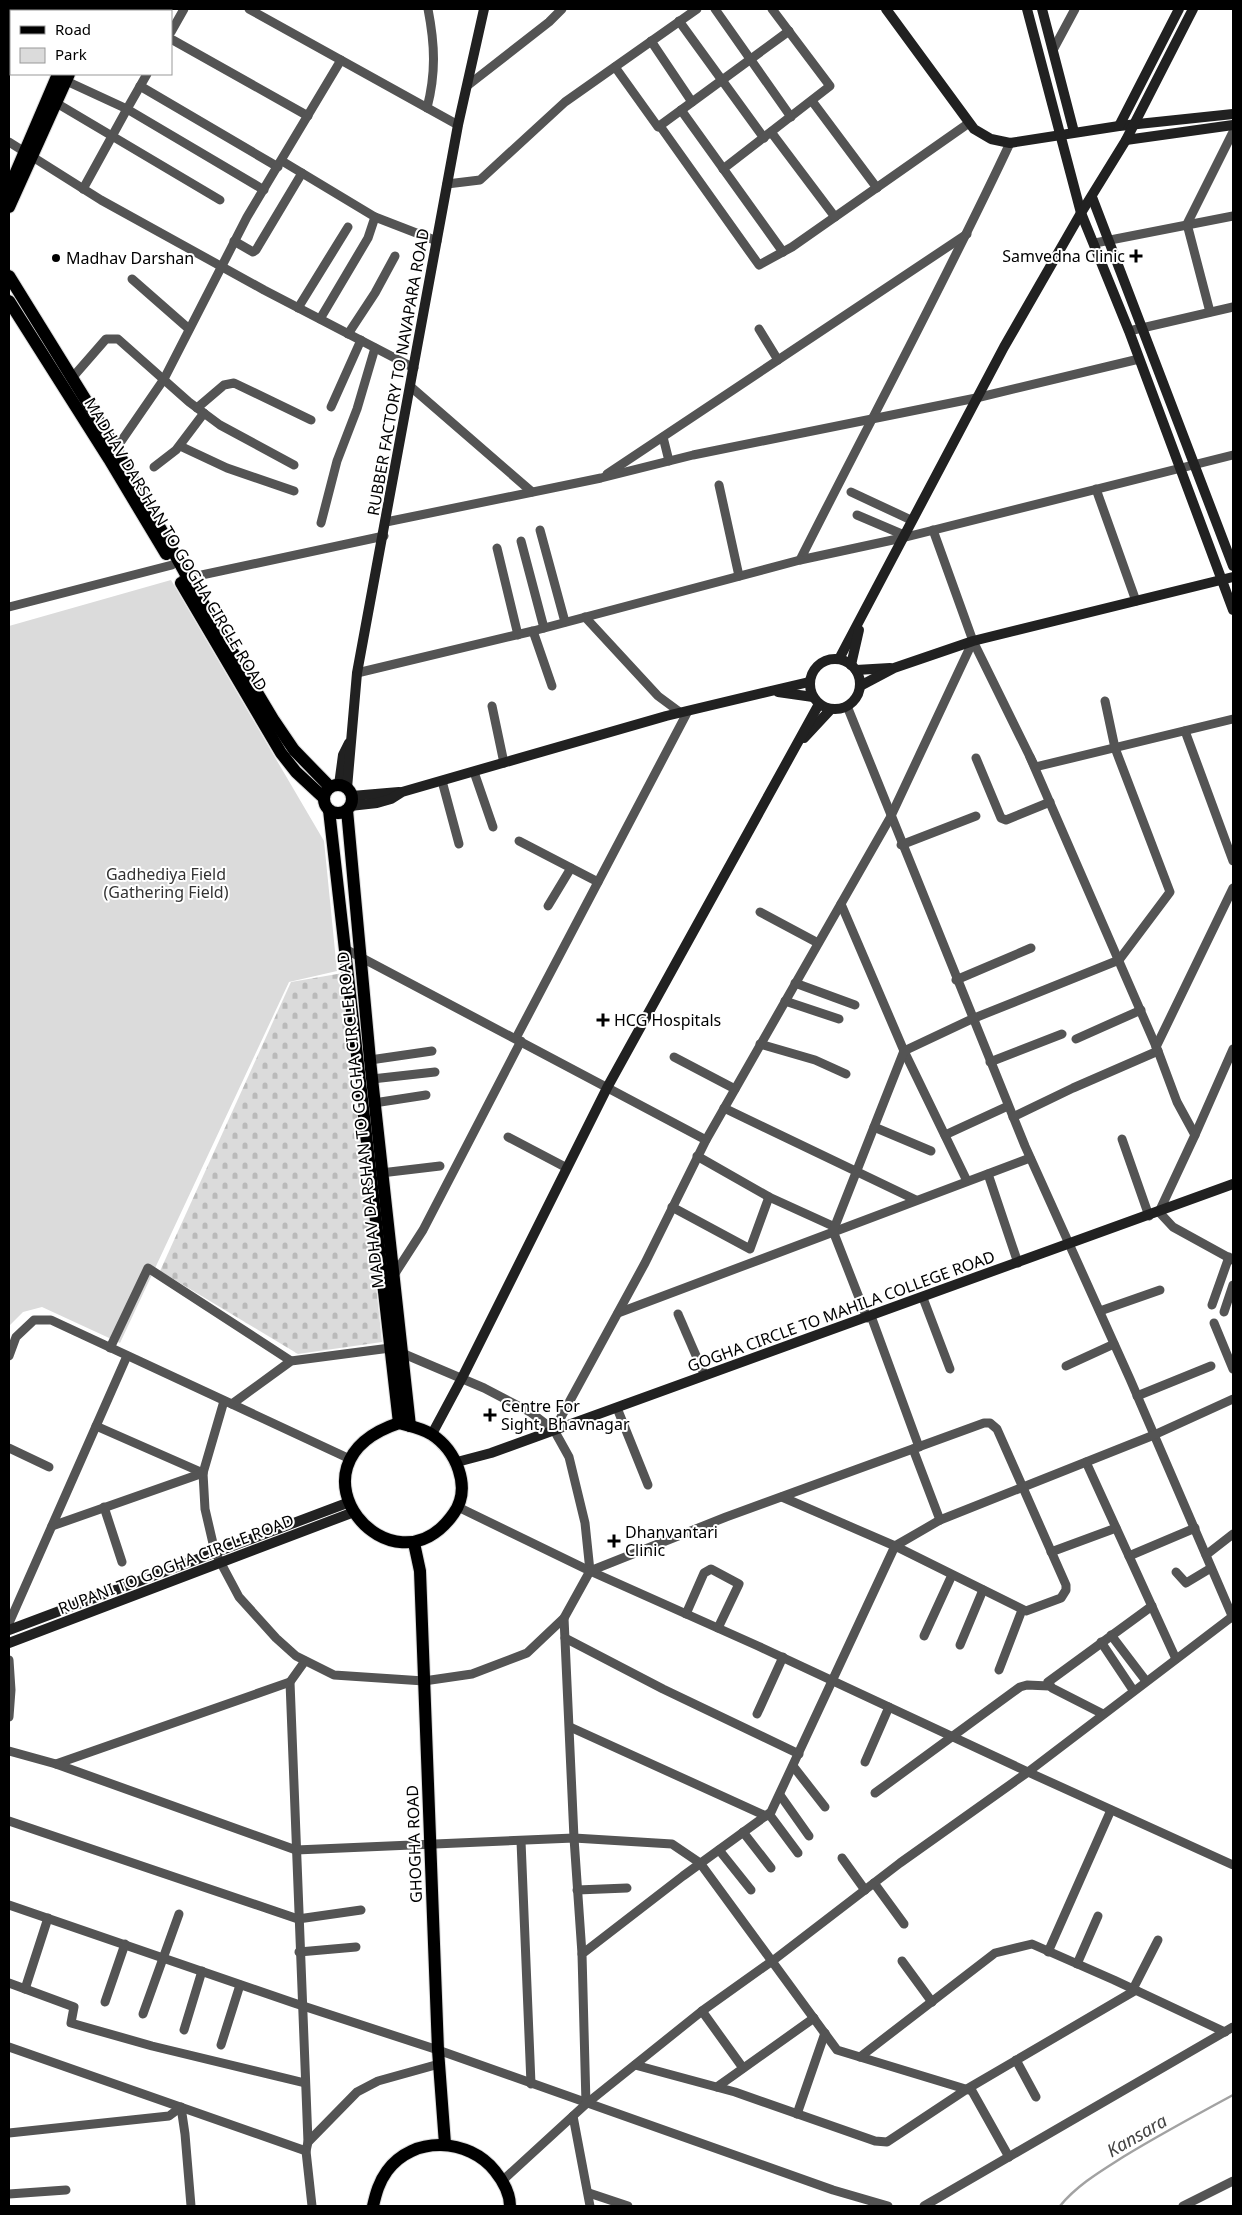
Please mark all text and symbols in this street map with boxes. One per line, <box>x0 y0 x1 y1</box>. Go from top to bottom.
legend <box>10 10 172 75</box>
text: Road <box>55 19 91 39</box>
text: Park <box>55 44 87 64</box>
street label: RUBBER FACTORY TO NAVAPARA ROAD <box>362 227 434 517</box>
place label: Samvedna Clinic <box>1002 245 1125 267</box>
place label: Madhav Darshan <box>66 247 194 269</box>
marker: Samvedna Clinic <box>1129 249 1143 263</box>
marker: Madhav Darshan <box>50 252 62 264</box>
street label: MADHAV DARSHAN TO GOGHA CIRCLE ROAD <box>79 393 273 695</box>
park label: Gadhediya Field (Gathering Field) <box>104 863 229 903</box>
street label: MADHAV DARSHAN TO GOGHA CIRCLE ROAD <box>331 950 389 1290</box>
place label: HCG Hospitals <box>614 1009 721 1031</box>
marker: HCG Hospitals <box>596 1013 610 1027</box>
street label: GOGHA CIRCLE TO MAHILA COLLEGE ROAD <box>684 1245 998 1377</box>
place label: Centre For Sight, Bhavnagar <box>501 1395 630 1435</box>
marker: Centre For Sight, Bhavnagar <box>483 1408 497 1422</box>
street label: RUPANI TO GOGHA CIRCLE ROAD <box>55 1509 297 1619</box>
place label: Dhanvantari Clinic <box>625 1521 718 1561</box>
marker: Dhanvantari Clinic <box>607 1534 621 1548</box>
street label: GHOGHA ROAD <box>401 1785 427 1903</box>
water label: Kansara <box>1102 2108 1171 2162</box>

